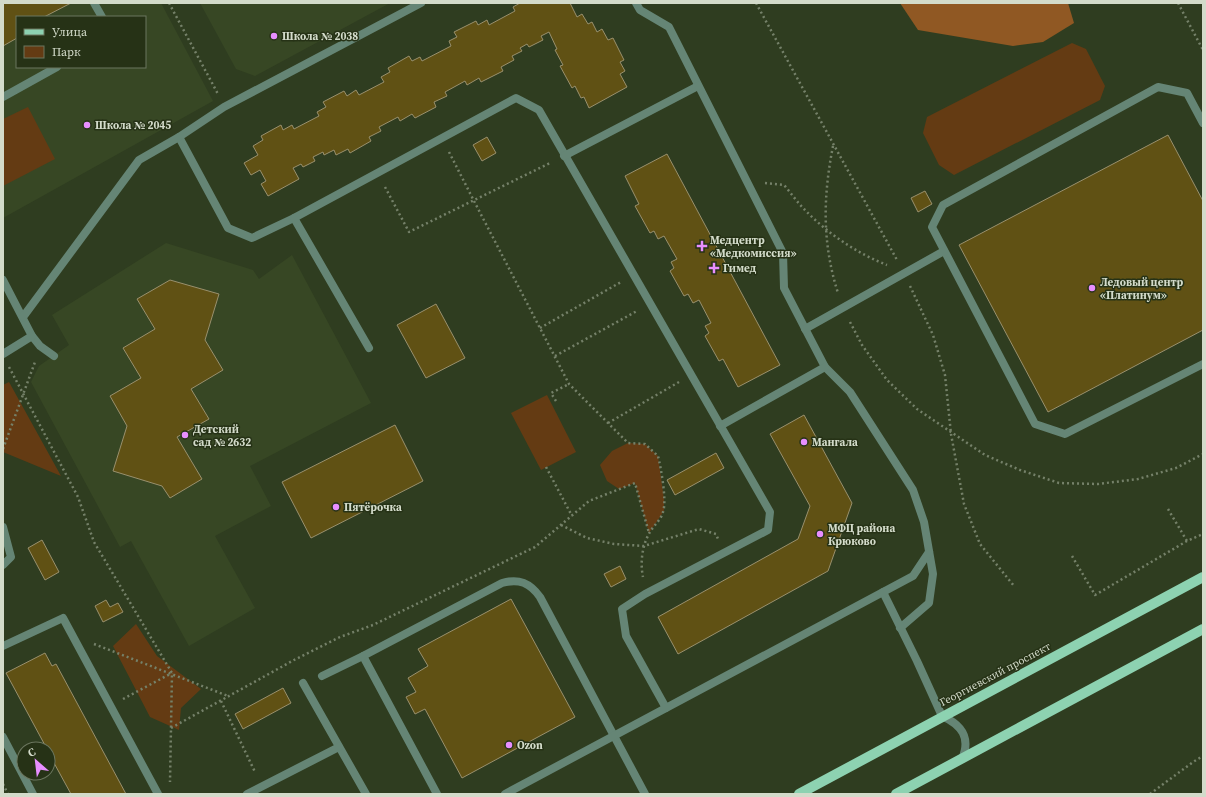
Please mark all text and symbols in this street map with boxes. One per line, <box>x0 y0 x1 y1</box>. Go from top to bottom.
legend <box>16 16 146 68</box>
text: Улица <box>52 24 88 40</box>
place label: Школа № 2038 <box>282 29 358 44</box>
marker: Школа № 2038 <box>269 31 279 41</box>
text: Парк <box>52 44 81 60</box>
place label: Школа № 2045 <box>95 118 171 133</box>
marker: Школа № 2045 <box>82 120 92 130</box>
place label: Медцентр «Медкомиссия» <box>710 233 797 261</box>
marker: Медцентр «Медкомиссия» <box>697 241 707 251</box>
place label: Гимед <box>723 261 757 276</box>
marker: Гимед <box>708 262 720 274</box>
place label: Ледовый центр «Платинум» <box>1100 275 1184 303</box>
marker: Ледовый центр «Платинум» <box>1087 283 1097 293</box>
place label: Детский сад № 2632 <box>193 422 251 450</box>
marker: Детский сад № 2632 <box>180 430 190 440</box>
place label: Мангала <box>812 435 858 450</box>
marker: Мангала <box>799 437 809 447</box>
place label: Пятёрочка <box>344 500 402 515</box>
marker: Пятёрочка <box>331 502 341 512</box>
place label: МФЦ района Крюково <box>828 521 895 549</box>
marker: МФЦ района Крюково <box>815 529 825 539</box>
street label: Георгиевский проспект <box>937 639 1053 710</box>
place label: Ozon <box>517 738 543 753</box>
marker: Ozon <box>504 740 514 750</box>
north arrow <box>16 741 56 781</box>
text: С <box>25 744 38 761</box>

